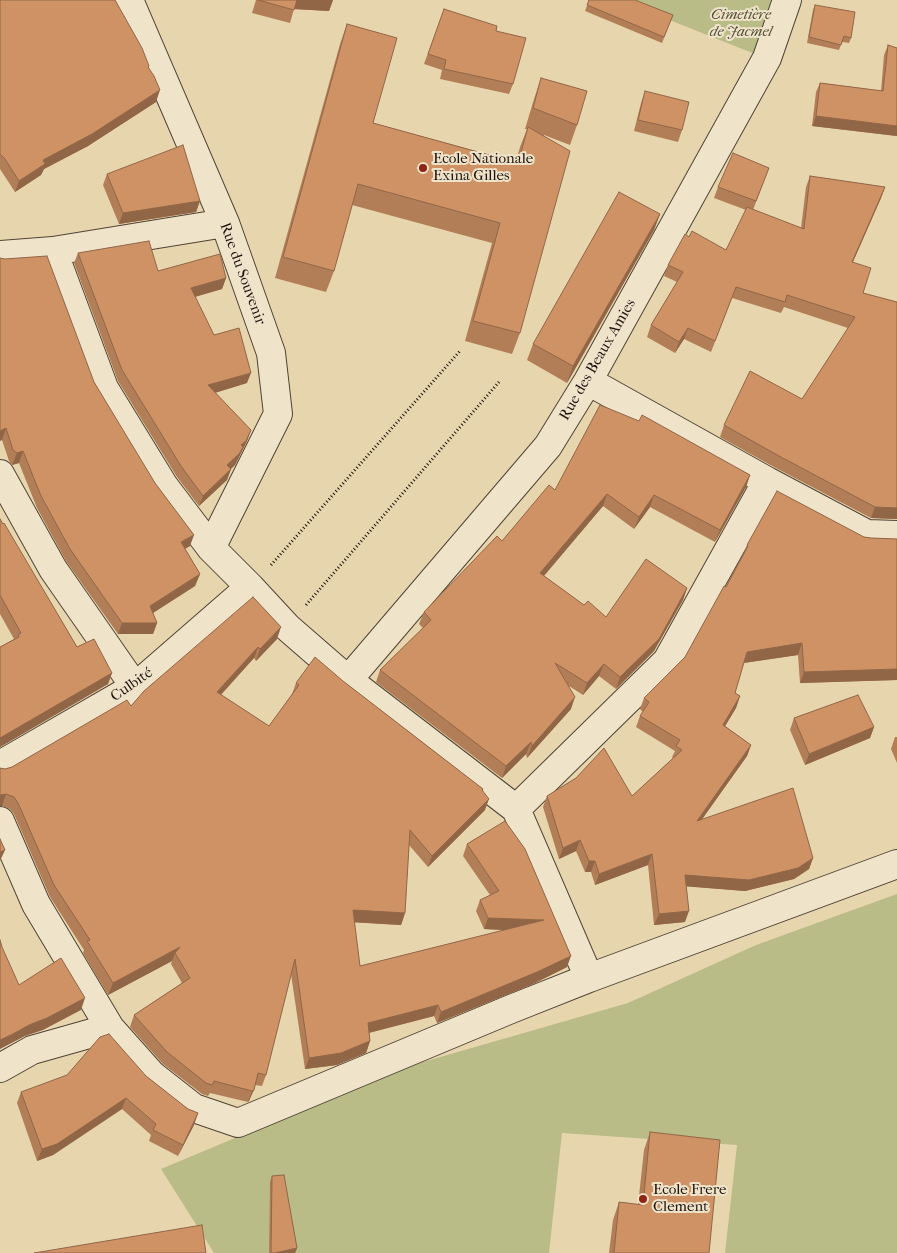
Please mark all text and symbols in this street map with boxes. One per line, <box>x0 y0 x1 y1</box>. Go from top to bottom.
park label: Cimetière de Jacmel <box>710 6 772 41</box>
place label: Ecole Nationale Exina Gilles <box>433 150 533 185</box>
marker: Ecole Nationale Exina Gilles <box>417 162 429 174</box>
street label: Rue du Souvenir <box>215 221 269 327</box>
street label: Rue des Beaux Amies <box>556 296 640 424</box>
street label: Culbité <box>107 664 157 706</box>
place label: Ecole Frere Clement <box>653 1181 726 1216</box>
marker: Ecole Frere Clement <box>637 1193 649 1205</box>

